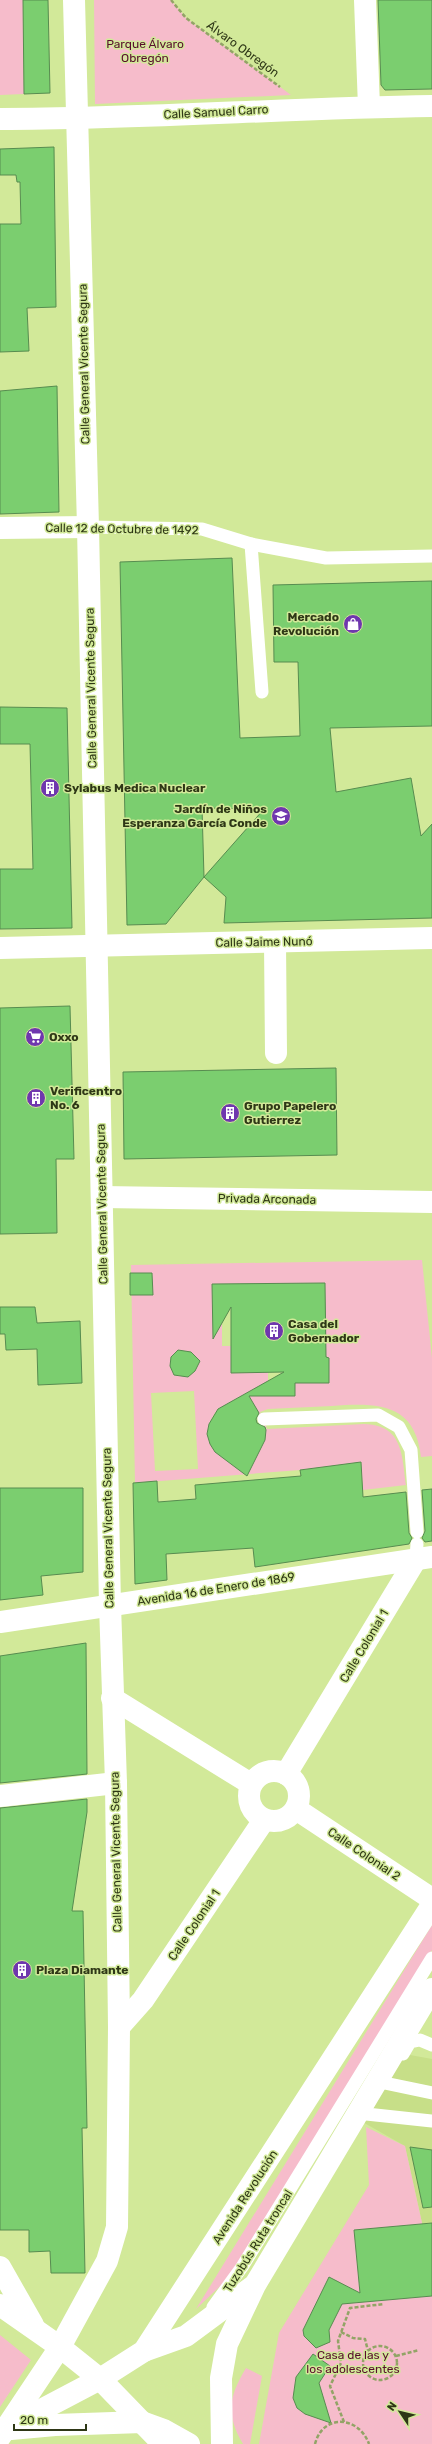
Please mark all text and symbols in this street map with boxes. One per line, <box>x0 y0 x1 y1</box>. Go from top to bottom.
street label: Álvaro Obregón <box>204 18 282 80</box>
park label: Parque Álvaro Obregón <box>106 37 184 65</box>
street label: Calle Samuel Carro <box>163 102 269 122</box>
street label: Calle General Vicente Segura <box>76 283 92 445</box>
street label: Calle 12 de Octubre de 1492 <box>45 521 199 537</box>
street label: Calle General Vicente Segura <box>83 607 99 769</box>
place label: Mercado Revolución <box>273 610 339 638</box>
shop icon: Mercado Revolución <box>342 613 364 635</box>
building icon: Sylabus Medica Nuclear <box>39 777 61 799</box>
place label: Sylabus Medica Nuclear <box>64 781 206 795</box>
place label: Jardín de Niños Esperanza García Conde <box>122 802 267 830</box>
school or university icon: Jardín de Niños Esperanza García Conde <box>270 805 292 827</box>
street label: Calle Jaime Nunó <box>215 934 313 950</box>
supermarket icon: Oxxo <box>24 1026 46 1048</box>
place label: Oxxo <box>49 1030 79 1044</box>
place label: Verificentro No. 6 <box>50 1084 122 1112</box>
building icon: Verificentro No. 6 <box>25 1087 47 1109</box>
place label: Grupo Papelero Gutierrez <box>244 1099 336 1127</box>
building icon: Grupo Papelero Gutierrez <box>219 1102 241 1124</box>
street label: Calle General Vicente Segura <box>94 1123 110 1285</box>
street label: Privada Arconada <box>218 1191 316 1207</box>
place label: Casa del Gobernador <box>288 1317 360 1345</box>
building icon: Casa del Gobernador <box>263 1320 285 1342</box>
street label: Calle General Vicente Segura <box>100 1447 116 1609</box>
street label: Avenida 16 de Enero de 1869 <box>136 1570 296 1608</box>
street label: Calle Colonial 1 <box>337 1607 391 1685</box>
street label: Calle General Vicente Segura <box>108 1771 124 1933</box>
street label: Calle Colonial 2 <box>325 1825 403 1883</box>
street label: Calle Colonial 1 <box>165 1887 223 1963</box>
building icon: Plaza Diamante <box>11 1959 33 1981</box>
place label: Plaza Diamante <box>36 1963 128 1977</box>
street label: Avenida Revolución <box>209 2147 281 2247</box>
street label: Tuzobús Ruta troncal <box>221 2187 295 2295</box>
park label: Casa de las y los adolescentes <box>306 2348 400 2376</box>
north arrow <box>380 2392 420 2432</box>
text: N <box>385 2400 400 2414</box>
scale bar <box>14 2406 86 2432</box>
text: 20 m <box>20 2413 48 2427</box>

